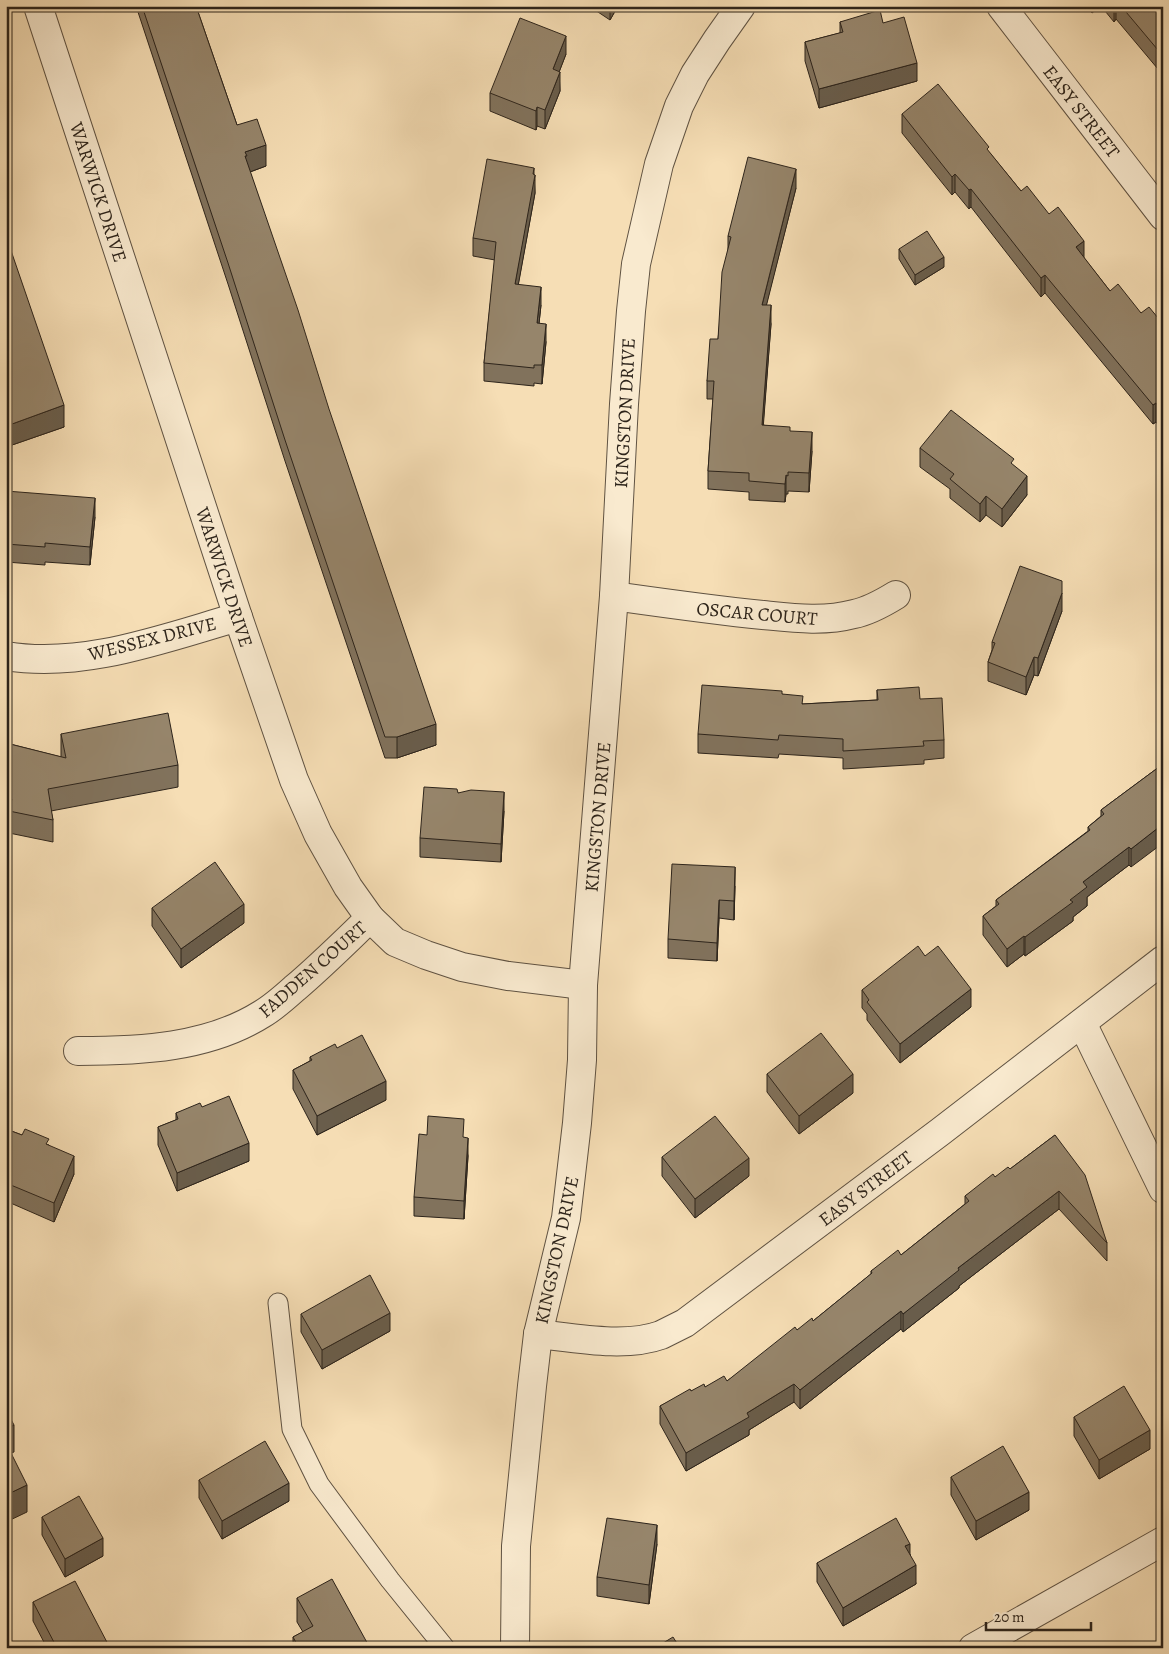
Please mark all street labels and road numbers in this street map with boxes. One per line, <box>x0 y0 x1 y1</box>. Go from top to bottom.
street label: EASY STREET <box>1037 60 1126 164</box>
street label: WARWICK DRIVE <box>63 118 133 266</box>
street label: KINGSTON DRIVE <box>608 337 642 489</box>
street label: WARWICK DRIVE <box>189 503 259 651</box>
street label: OSCAR COURT <box>695 596 819 632</box>
street label: WESSEX DRIVE <box>84 610 219 668</box>
street label: KINGSTON DRIVE <box>578 741 618 893</box>
street label: FADDEN COURT <box>253 915 373 1024</box>
street label: EASY STREET <box>813 1145 918 1233</box>
street label: KINGSTON DRIVE <box>529 1174 585 1327</box>

